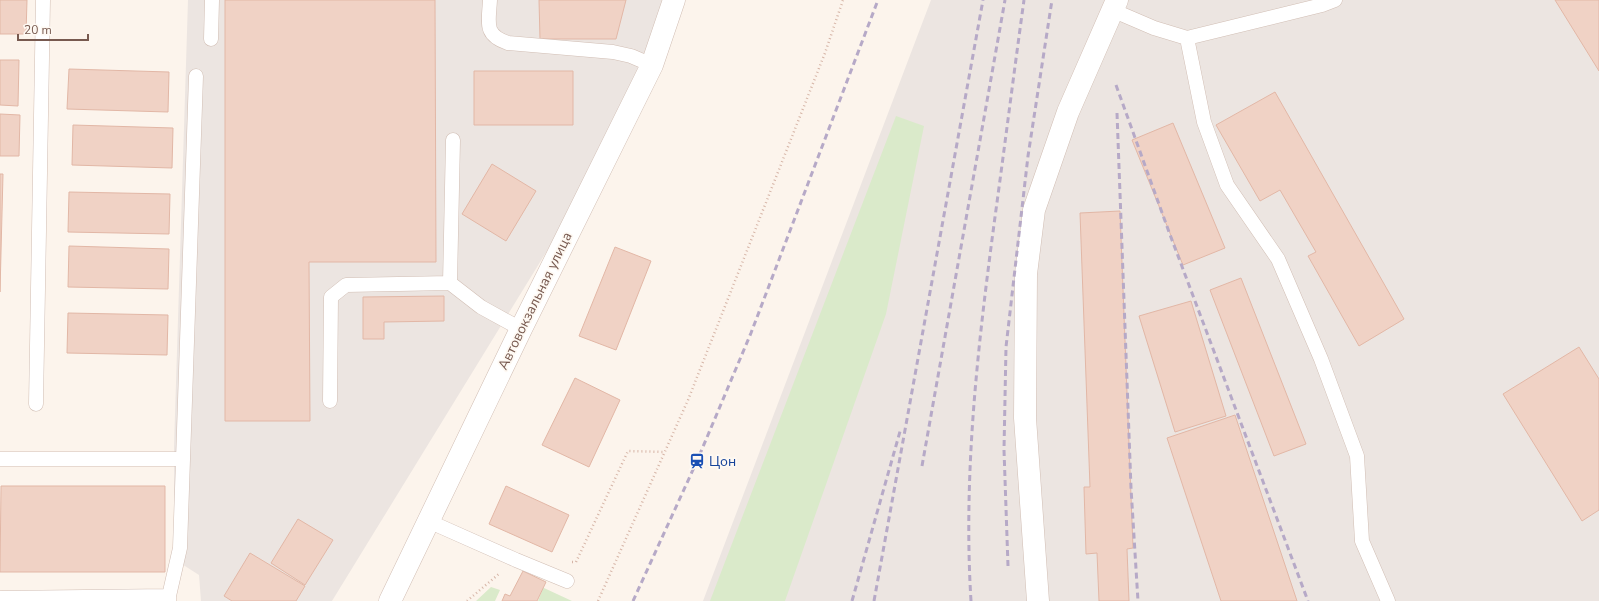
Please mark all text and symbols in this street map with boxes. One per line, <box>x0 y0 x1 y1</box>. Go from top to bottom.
scale bar <box>18 16 88 42</box>
text: 20 m <box>24 22 52 38</box>
street label: Автовокзальная улица <box>493 229 577 373</box>
station icon: Цон <box>688 452 706 470</box>
place label: Цон <box>709 452 736 471</box>

